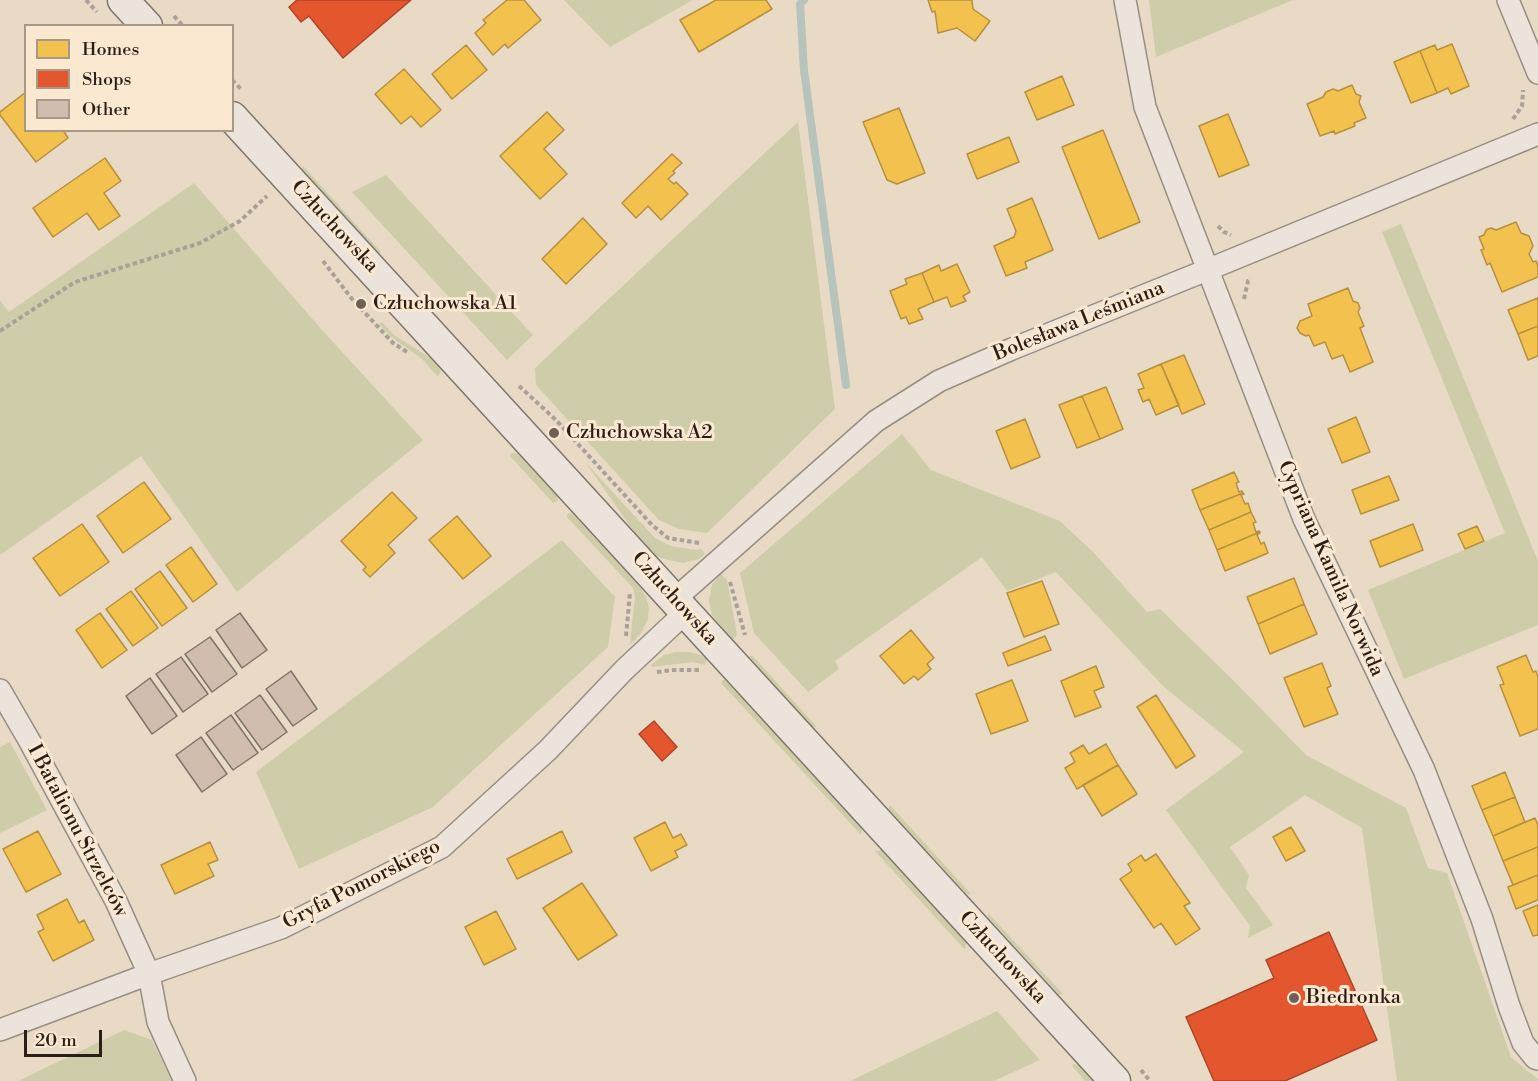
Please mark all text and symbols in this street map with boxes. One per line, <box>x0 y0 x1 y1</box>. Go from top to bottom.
legend <box>24 24 234 132</box>
text: Homes <box>82 38 139 61</box>
text: Shops <box>82 68 131 91</box>
text: Other <box>82 98 130 121</box>
street label: Człuchowska <box>285 176 383 278</box>
street label: Bolesława Leśmiana <box>990 277 1168 367</box>
place label: Człuchowska A1 <box>373 292 517 316</box>
marker: Człuchowska A1 <box>354 297 368 311</box>
place label: Człuchowska A2 <box>566 421 713 445</box>
marker: Człuchowska A2 <box>547 426 561 440</box>
street label: Cypriana Kamila Norwida <box>1272 457 1388 681</box>
street label: Człuchowska <box>626 547 722 651</box>
street label: I Batalionu Strzelców <box>21 741 133 921</box>
street label: Gryfa Pomorskiego <box>279 835 445 935</box>
street label: Człuchowska <box>953 907 1051 1009</box>
place label: Biedronka <box>1306 986 1401 1010</box>
marker: Biedronka <box>1287 991 1301 1005</box>
scale bar <box>27 1018 105 1056</box>
text: 20 m <box>35 1029 77 1052</box>

